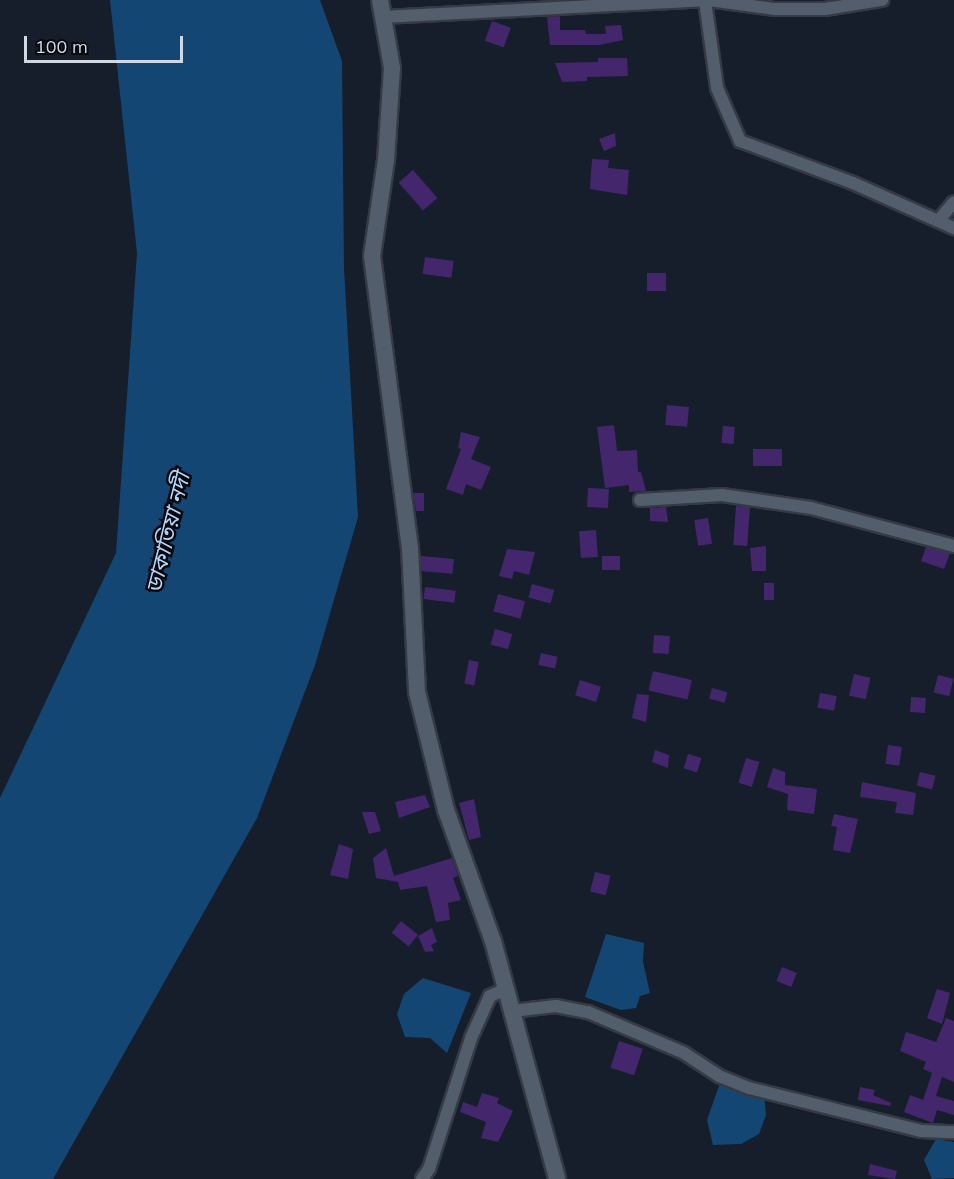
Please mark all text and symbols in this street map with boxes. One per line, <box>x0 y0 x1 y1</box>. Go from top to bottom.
scale bar <box>27 24 186 62</box>
text: 100 m <box>35 35 88 58</box>
water label: ডাকাতিয়া নদী <box>140 470 196 596</box>

